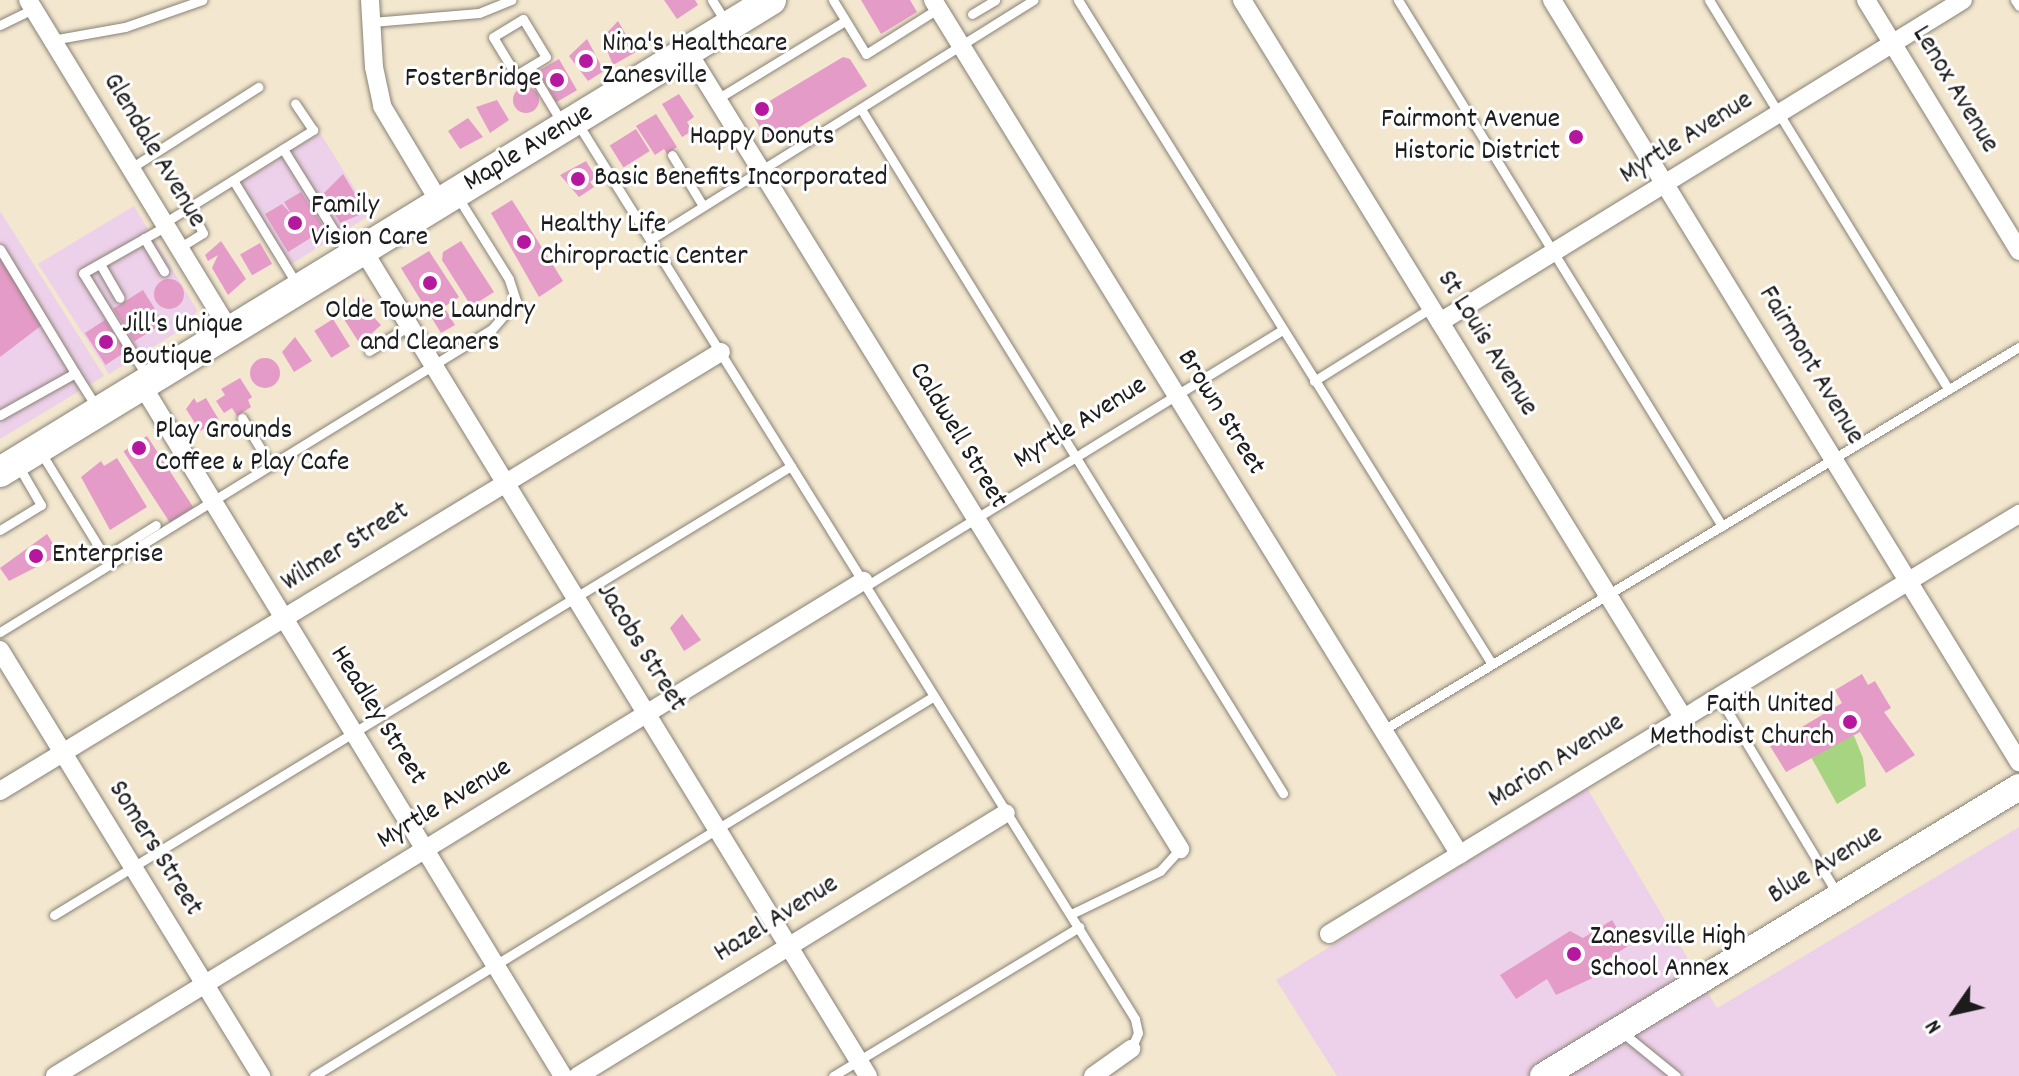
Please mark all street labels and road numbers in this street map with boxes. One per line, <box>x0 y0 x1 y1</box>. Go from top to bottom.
street label: Lenox Avenue <box>1903 20 2005 160</box>
street label: Glendale Avenue <box>94 68 212 234</box>
street label: Myrtle Avenue <box>1614 85 1760 193</box>
street label: Maple Avenue <box>458 97 600 201</box>
street label: St Louis Avenue <box>1428 265 1544 423</box>
street label: Fairmont Avenue <box>1749 281 1871 451</box>
street label: Brown Street <box>1168 344 1272 482</box>
street label: Caldwell Street <box>900 357 1014 515</box>
street label: Myrtle Avenue <box>1008 370 1154 478</box>
street label: Wilmer Street <box>276 496 416 600</box>
street label: Jacobs Street <box>587 577 693 719</box>
street label: Headley Street <box>321 640 433 792</box>
street label: Marion Avenue <box>1483 707 1631 817</box>
street label: Myrtle Avenue <box>372 752 518 858</box>
street label: Somers Street <box>99 775 209 923</box>
street label: Blue Avenue <box>1763 819 1889 913</box>
street label: Hazel Avenue <box>709 869 845 971</box>

